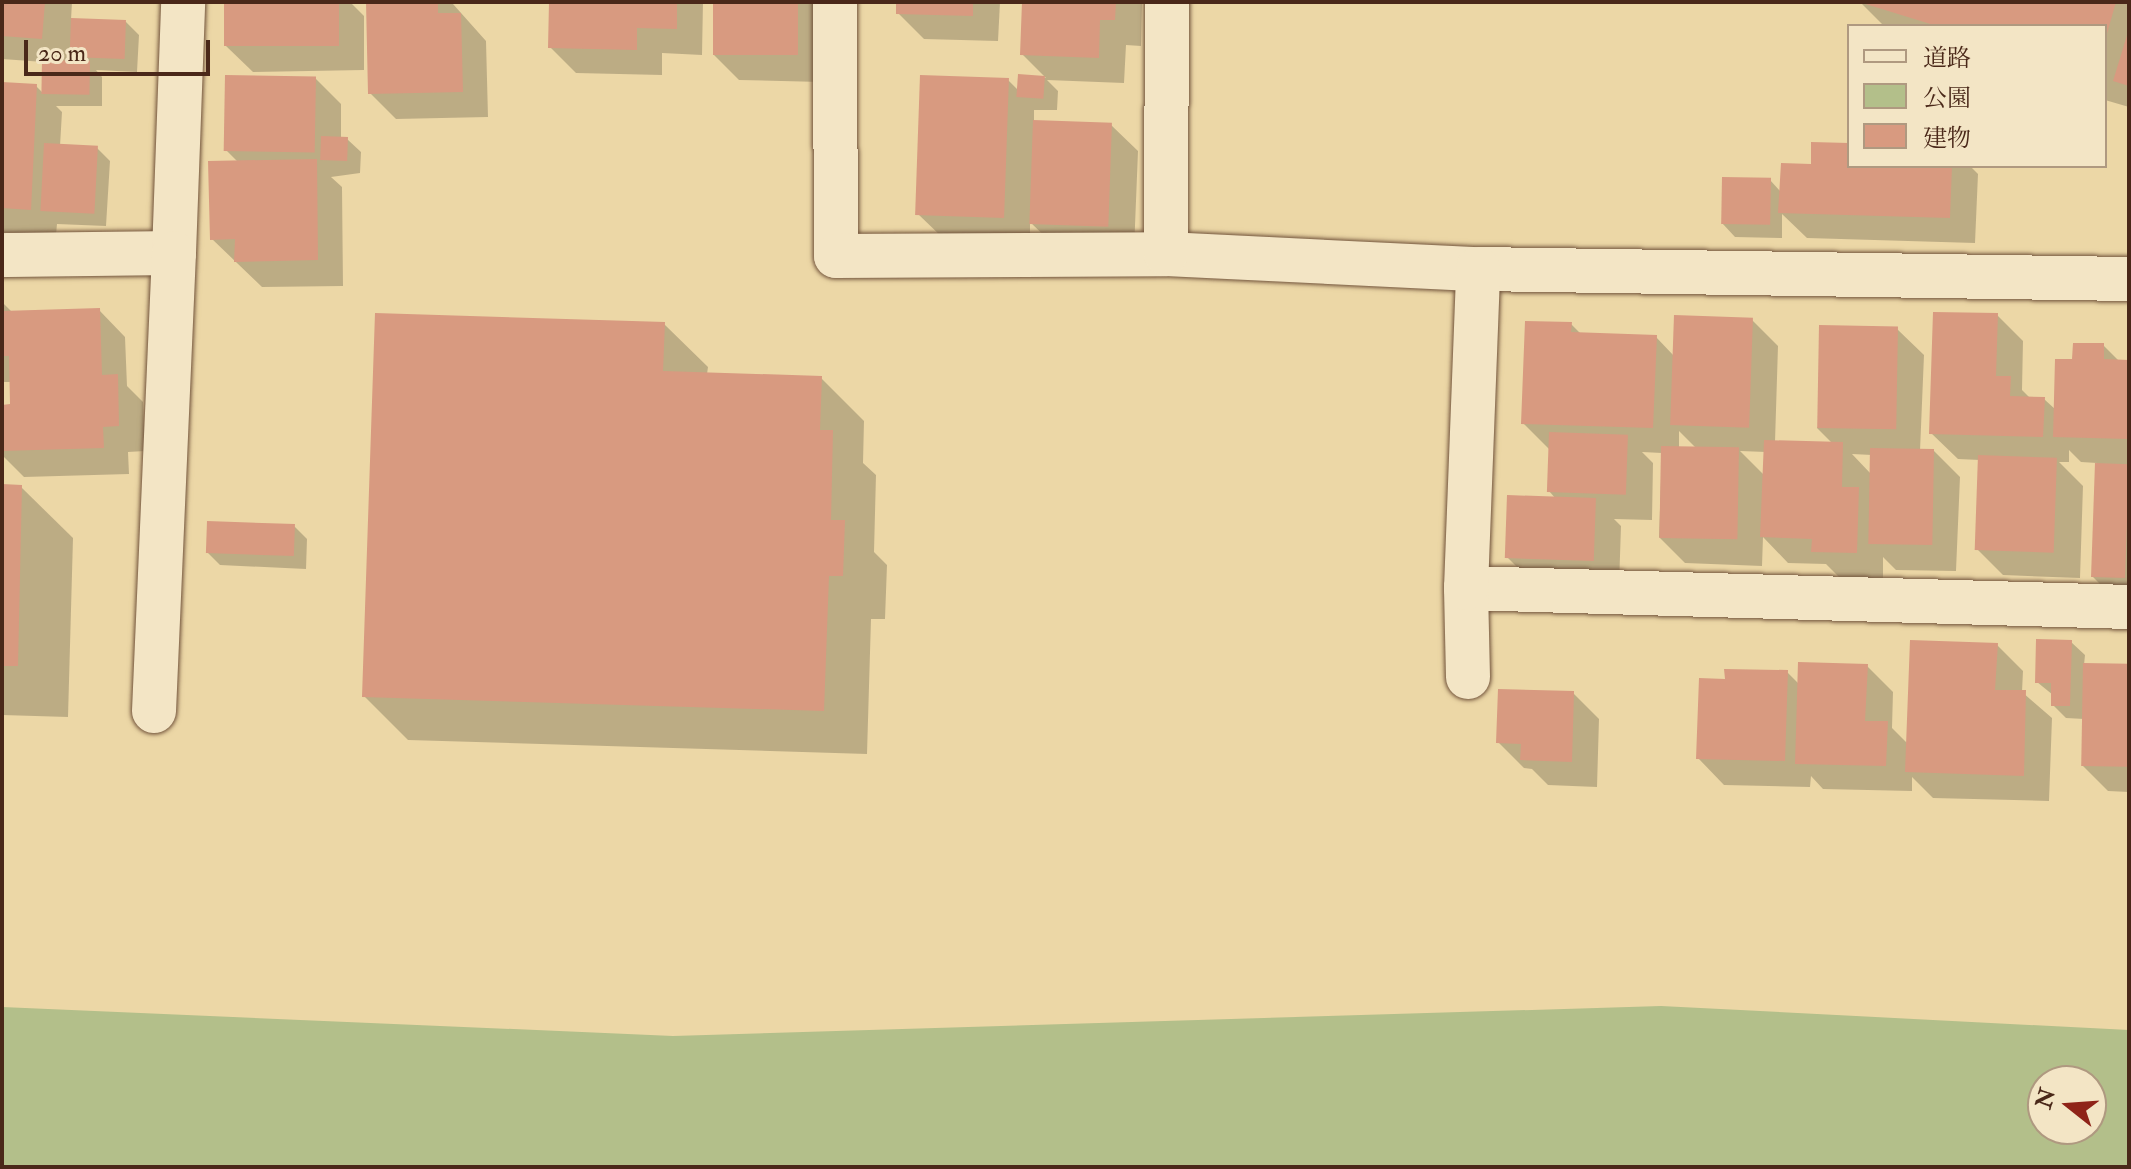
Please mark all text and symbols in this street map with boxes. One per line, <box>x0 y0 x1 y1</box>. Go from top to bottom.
scale bar <box>28 24 214 74</box>
legend <box>1847 24 2107 168</box>
text: 20 m <box>38 38 86 69</box>
text: 道路 <box>1923 43 1971 74</box>
text: 公園 <box>1923 83 1971 114</box>
text: 建物 <box>1923 123 1971 154</box>
north arrow <box>2027 1065 2107 1145</box>
text: N <box>2030 1085 2062 1112</box>

